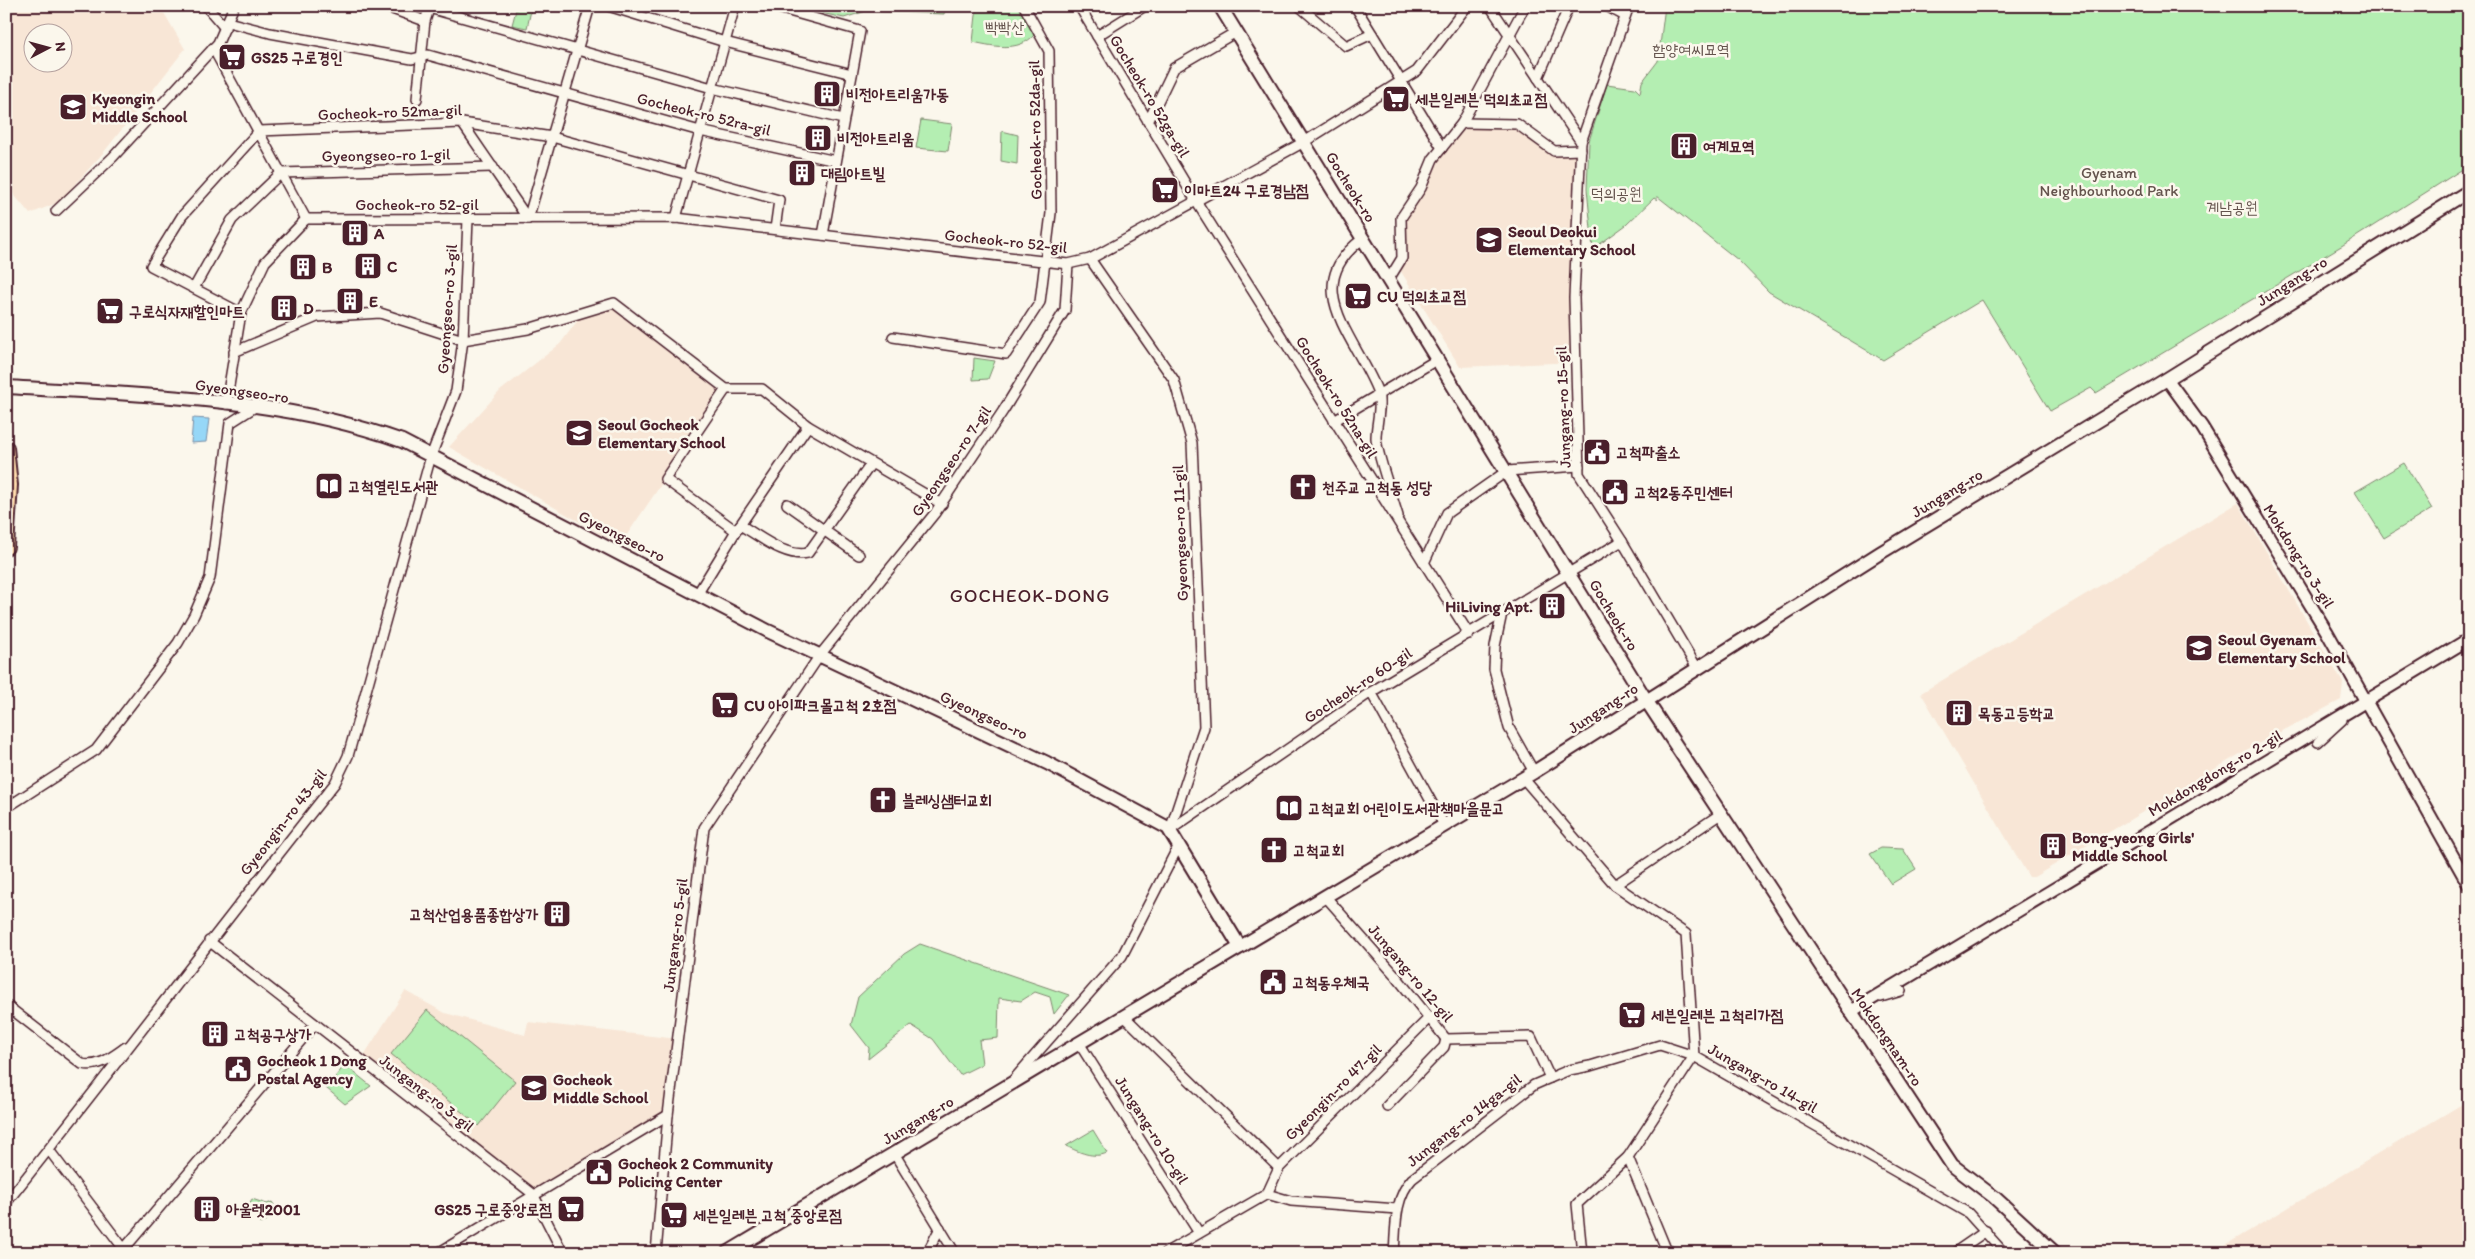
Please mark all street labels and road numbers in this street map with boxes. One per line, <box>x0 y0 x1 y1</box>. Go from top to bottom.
street label: Gocheok-ro 52ga-gil <box>1106 31 1194 161</box>
street label: Gocheok-ro 52da-gil <box>1024 59 1046 200</box>
street label: Gocheok-ro 52ra-gil <box>635 88 773 140</box>
street label: Gocheok-ro 52ma-gil <box>318 100 463 124</box>
street label: Gyeongseo-ro 1-gil <box>321 144 451 166</box>
street label: Gocheok-ro <box>1322 148 1380 226</box>
street label: Gocheok-ro 52-gil <box>355 195 479 214</box>
street label: Gocheok-ro 52-gil <box>944 225 1069 257</box>
street label: Gyeongseo-ro 3-gil <box>433 243 461 375</box>
street label: Jungang-ro <box>2253 252 2331 310</box>
street label: Gocheok-ro 52na-gil <box>1292 333 1382 462</box>
street label: Jungang-ro 15-gil <box>1551 345 1575 468</box>
street label: Gyeongseo-ro <box>194 375 290 407</box>
street label: Gyeongseo-ro 7-gil <box>907 402 995 520</box>
street label: Gyeongseo-ro 11-gil <box>1168 464 1192 601</box>
street label: Jungang-ro <box>1908 464 1986 522</box>
street label: Mokdong-ro 3-gil <box>2259 500 2339 612</box>
street label: Gyeongseo-ro <box>576 506 668 566</box>
street label: Gocheok-ro <box>1585 576 1643 654</box>
street label: Gocheok-ro 60-gil <box>1300 643 1416 727</box>
street label: Jungang-ro <box>1565 678 1641 738</box>
street label: Gyeongseo-ro <box>937 686 1031 744</box>
street label: Mokdongdong-ro 2-gil <box>2145 725 2286 821</box>
street label: Gyeongin-ro 43-gil <box>236 765 331 879</box>
street label: Jungang-ro 5-gil <box>659 876 691 993</box>
street label: Jungang-ro 12-gil <box>1364 920 1458 1026</box>
street label: Mokdongnam-ro <box>1847 984 1927 1090</box>
street label: Gyeongin-ro 47-gil <box>1281 1039 1386 1144</box>
street label: Jungang-ro 14-gil <box>1705 1039 1822 1117</box>
street label: Jungang-ro 3-gil <box>376 1050 479 1136</box>
street label: Jungang-ro 14ga-gil <box>1403 1069 1525 1171</box>
street label: Jungang-ro 10-gil <box>1111 1073 1193 1188</box>
street label: Jungang-ro <box>879 1091 957 1149</box>

